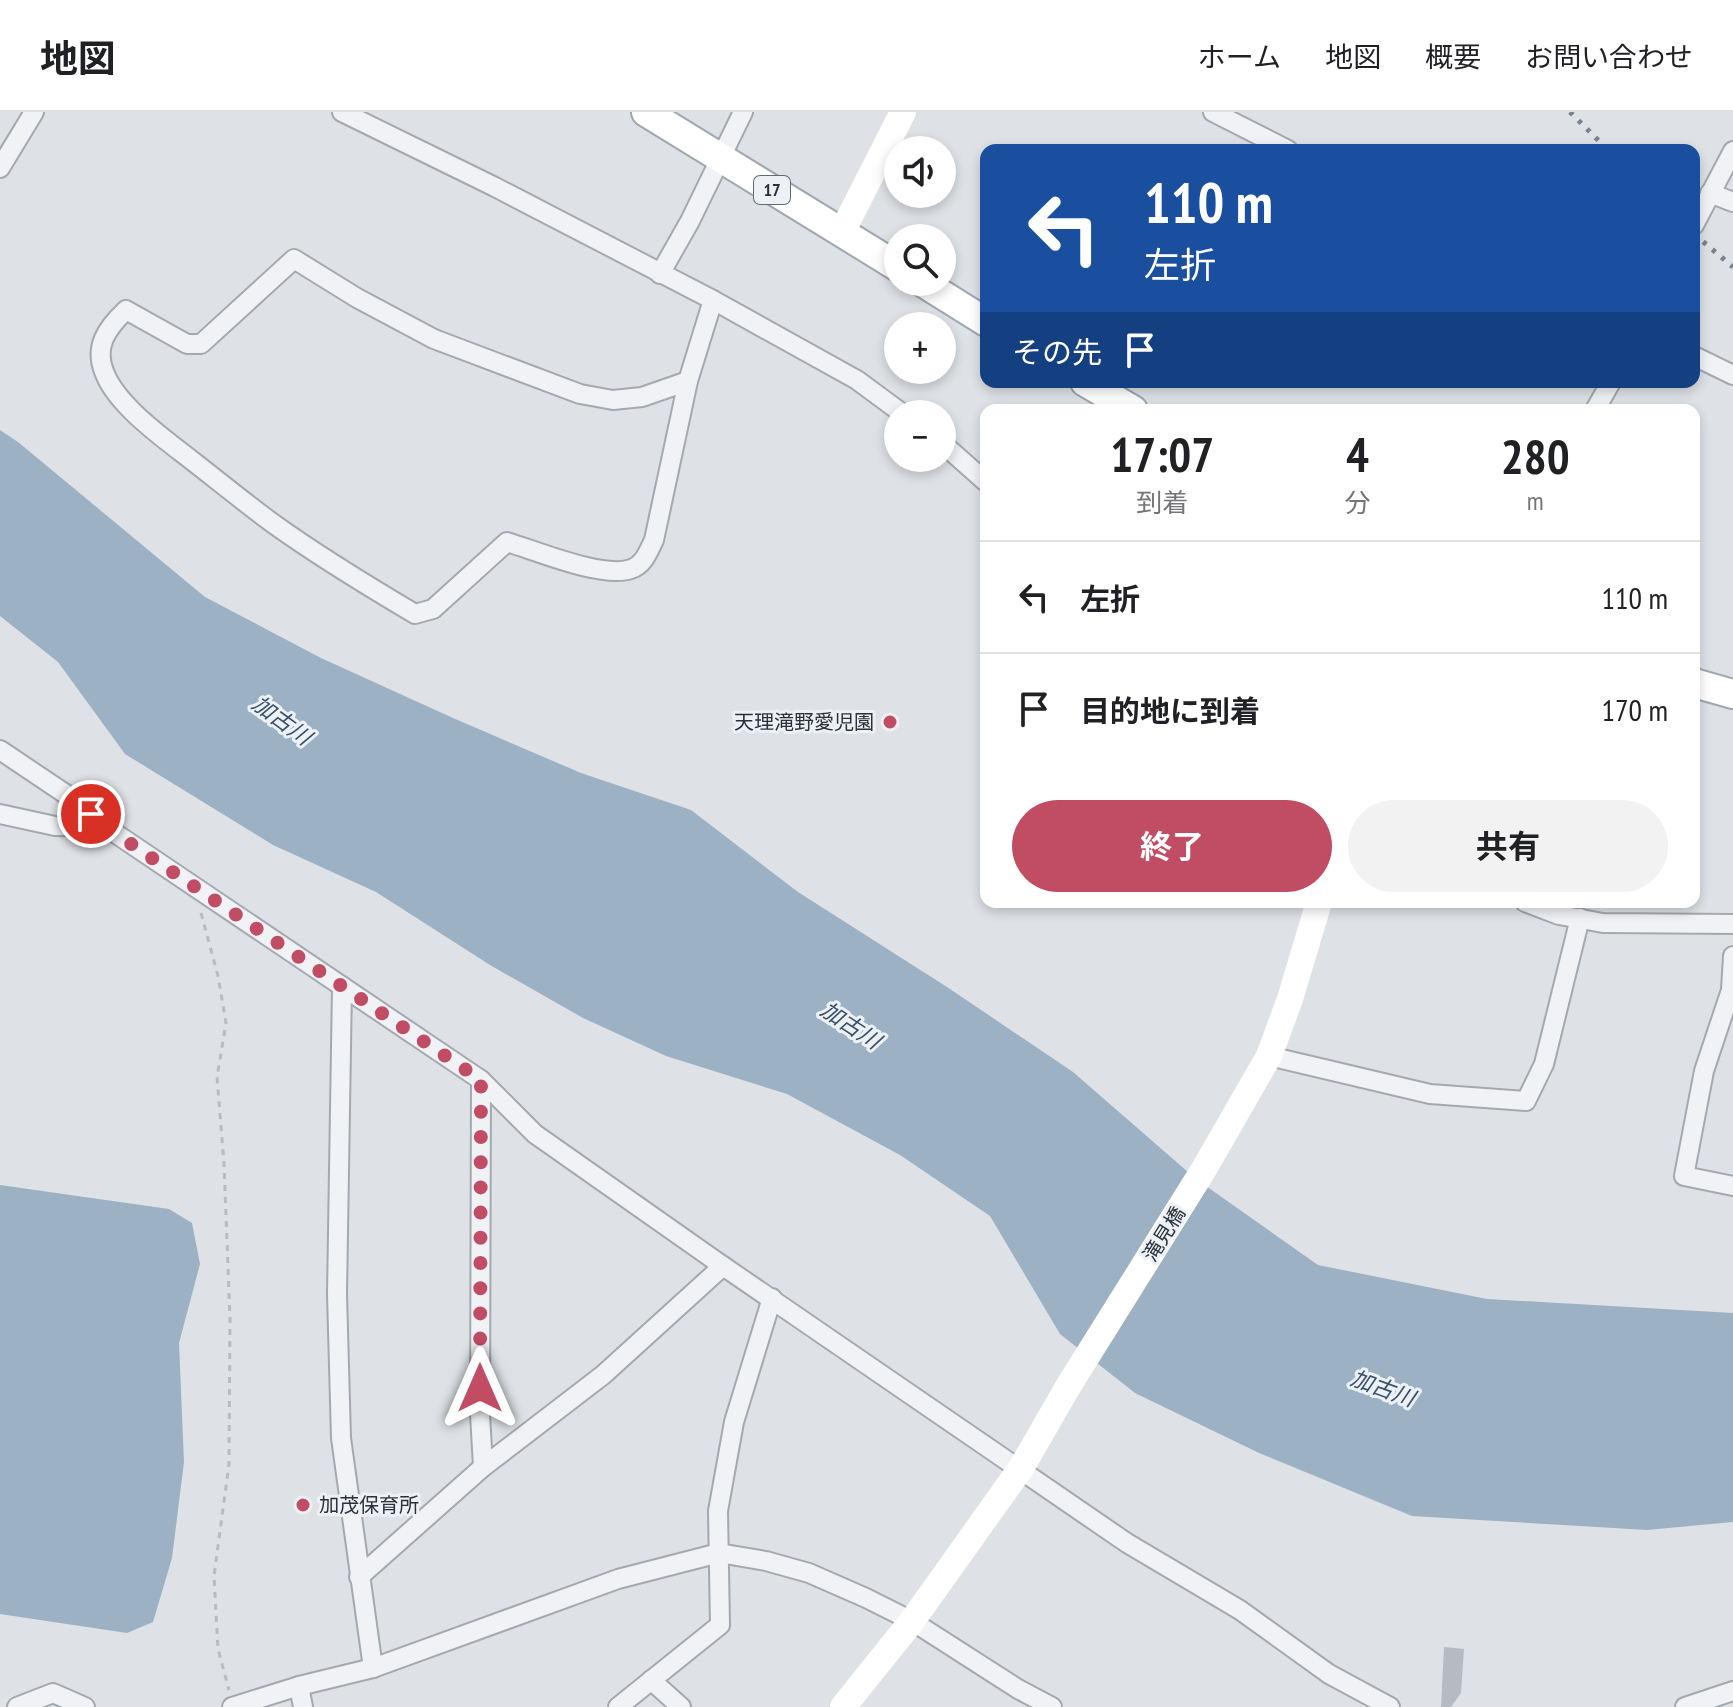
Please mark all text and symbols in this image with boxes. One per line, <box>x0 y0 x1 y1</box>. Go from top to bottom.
text: 地図 <box>40 33 116 82</box>
text: ホーム <box>1198 38 1281 75</box>
text: 地図 <box>1325 38 1381 75</box>
text: 概要 <box>1425 38 1481 75</box>
text: お問い合わせ <box>1525 38 1693 75</box>
map controls <box>884 136 956 472</box>
button: sound <box>884 136 956 208</box>
text: 110 m <box>1144 166 1273 238</box>
road number: 17 <box>754 176 790 204</box>
icon: left <box>1012 176 1116 280</box>
button: search <box>884 224 956 296</box>
text: 左折 <box>1144 241 1216 288</box>
button: + <box>884 312 956 384</box>
icon: arrive <box>1118 328 1162 372</box>
text: その先 <box>1012 332 1102 371</box>
button: − <box>884 400 956 472</box>
text: 17:07 <box>1110 423 1214 485</box>
text: 4 <box>1346 423 1369 485</box>
text: 280 <box>1501 425 1570 487</box>
text: m <box>1527 484 1544 517</box>
text: 到着 <box>1136 486 1188 519</box>
text: 分 <box>1344 486 1371 519</box>
icon: left <box>1012 575 1056 619</box>
text: 110 m <box>1602 578 1668 617</box>
text: 左折 <box>1080 579 1140 618</box>
icon: arrive <box>1012 687 1056 731</box>
water label: 加古川 <box>247 689 319 752</box>
text: 170 m <box>1602 690 1668 729</box>
text: 目的地に到着 <box>1080 691 1260 730</box>
place label: 天理滝野愛児園 <box>734 709 874 735</box>
marker: 天理滝野愛児園 <box>881 713 899 731</box>
pin <box>57 780 125 848</box>
icon: arrive <box>69 792 113 836</box>
button: 終了 <box>1012 800 1332 892</box>
button: 共有 <box>1348 800 1668 892</box>
water label: 加古川 <box>816 995 888 1056</box>
street label: 滝見橋 <box>1137 1202 1191 1266</box>
position arrow <box>438 1346 522 1430</box>
water label: 加古川 <box>1347 1364 1421 1413</box>
place label: 加茂保育所 <box>319 1492 419 1518</box>
marker: 加茂保育所 <box>294 1496 312 1514</box>

